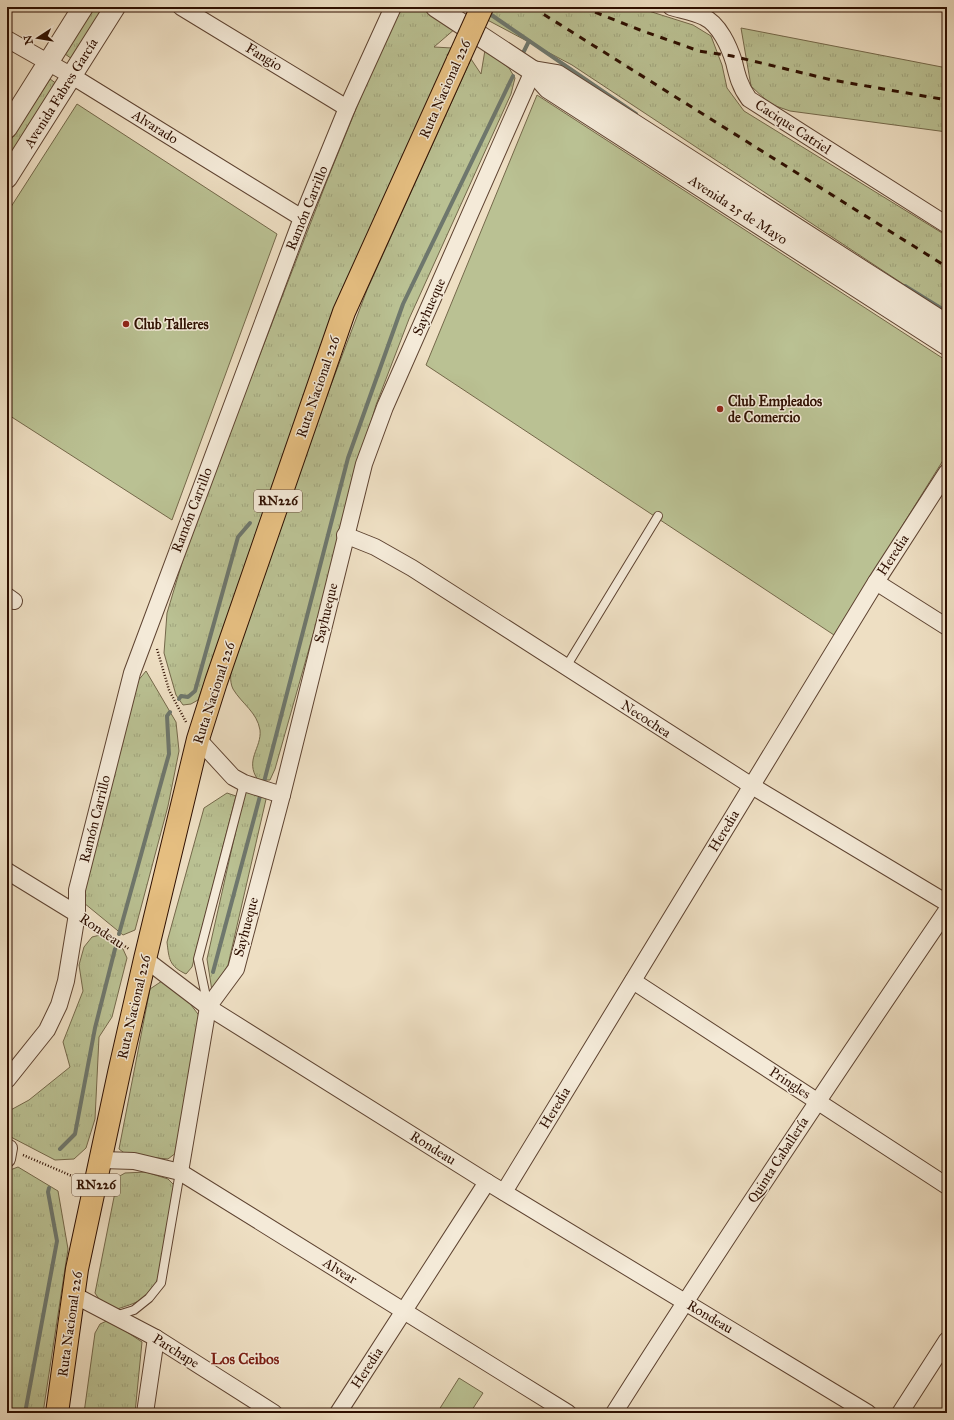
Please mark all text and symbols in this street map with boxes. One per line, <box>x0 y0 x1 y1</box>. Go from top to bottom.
north arrow <box>18 18 58 58</box>
text: N <box>21 33 36 46</box>
street label: Avenida Fabres García <box>20 35 102 152</box>
street label: Ruta Nacional 226 <box>416 36 475 141</box>
street label: Fangio <box>243 39 285 75</box>
street label: Cacique Catriel <box>751 96 834 159</box>
street label: Alvarado <box>128 106 181 148</box>
street label: Ramón Carrillo <box>282 163 332 253</box>
street label: Avenida 25 de Mayo <box>684 171 791 248</box>
street label: Sayhueque <box>409 275 450 339</box>
place label: Club Talleres <box>134 316 209 333</box>
marker: Club Talleres <box>121 319 131 329</box>
street label: Ruta Nacional 226 <box>293 333 344 440</box>
place label: Club Empleados de Comercio <box>728 393 822 426</box>
marker: Club Empleados de Comercio <box>715 404 725 414</box>
street label: Ramón Carrillo <box>168 465 216 555</box>
road number: RN226 <box>254 490 302 512</box>
street label: Heredia <box>873 531 913 579</box>
street label: Sayhueque <box>310 581 343 645</box>
street label: Ruta Nacional 226 <box>189 639 239 746</box>
street label: Necochea <box>618 697 674 741</box>
street label: Ramón Carrillo <box>76 773 114 865</box>
street label: Heredia <box>705 807 743 855</box>
street label: Sayhueque <box>230 895 263 959</box>
street label: Rondeau <box>76 910 128 953</box>
street label: Ruta Nacional 226 <box>114 952 154 1061</box>
street label: Pringles <box>766 1063 814 1103</box>
street label: Heredia <box>536 1084 574 1132</box>
street label: Quinta Caballería <box>744 1114 812 1206</box>
street label: Rondeau <box>407 1127 459 1169</box>
road number: RN226 <box>72 1174 120 1196</box>
street label: Alvear <box>319 1254 361 1288</box>
street label: Ruta Nacional 226 <box>54 1269 86 1378</box>
street label: Rondeau <box>684 1297 737 1338</box>
street label: Parchape <box>150 1330 202 1372</box>
street label: Heredia <box>347 1344 387 1392</box>
district label: Los Ceibos <box>211 1350 280 1368</box>

